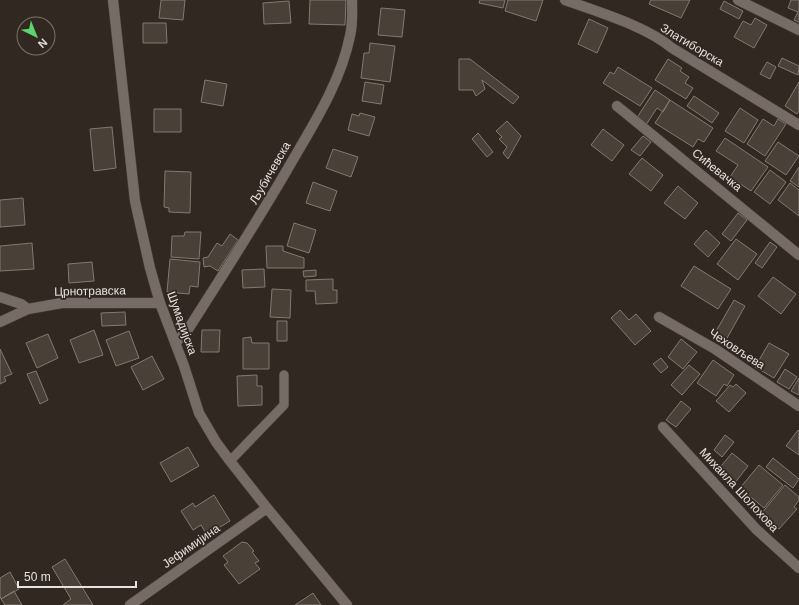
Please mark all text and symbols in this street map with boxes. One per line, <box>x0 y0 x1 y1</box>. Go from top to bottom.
north arrow <box>16 16 56 56</box>
street label: Златиборска <box>658 21 726 70</box>
text: N <box>36 36 50 50</box>
street label: Љубичевска <box>247 139 294 207</box>
street label: Сићевачка <box>689 146 745 194</box>
street label: Црнотравска <box>54 283 126 299</box>
street label: Шумадијска <box>164 289 200 357</box>
street label: Чеховљева <box>706 326 768 372</box>
street label: Михаила Шолохова <box>697 445 782 535</box>
street label: Јефимијина <box>160 521 223 571</box>
scale bar <box>18 563 136 589</box>
text: 50 m <box>24 570 51 584</box>

